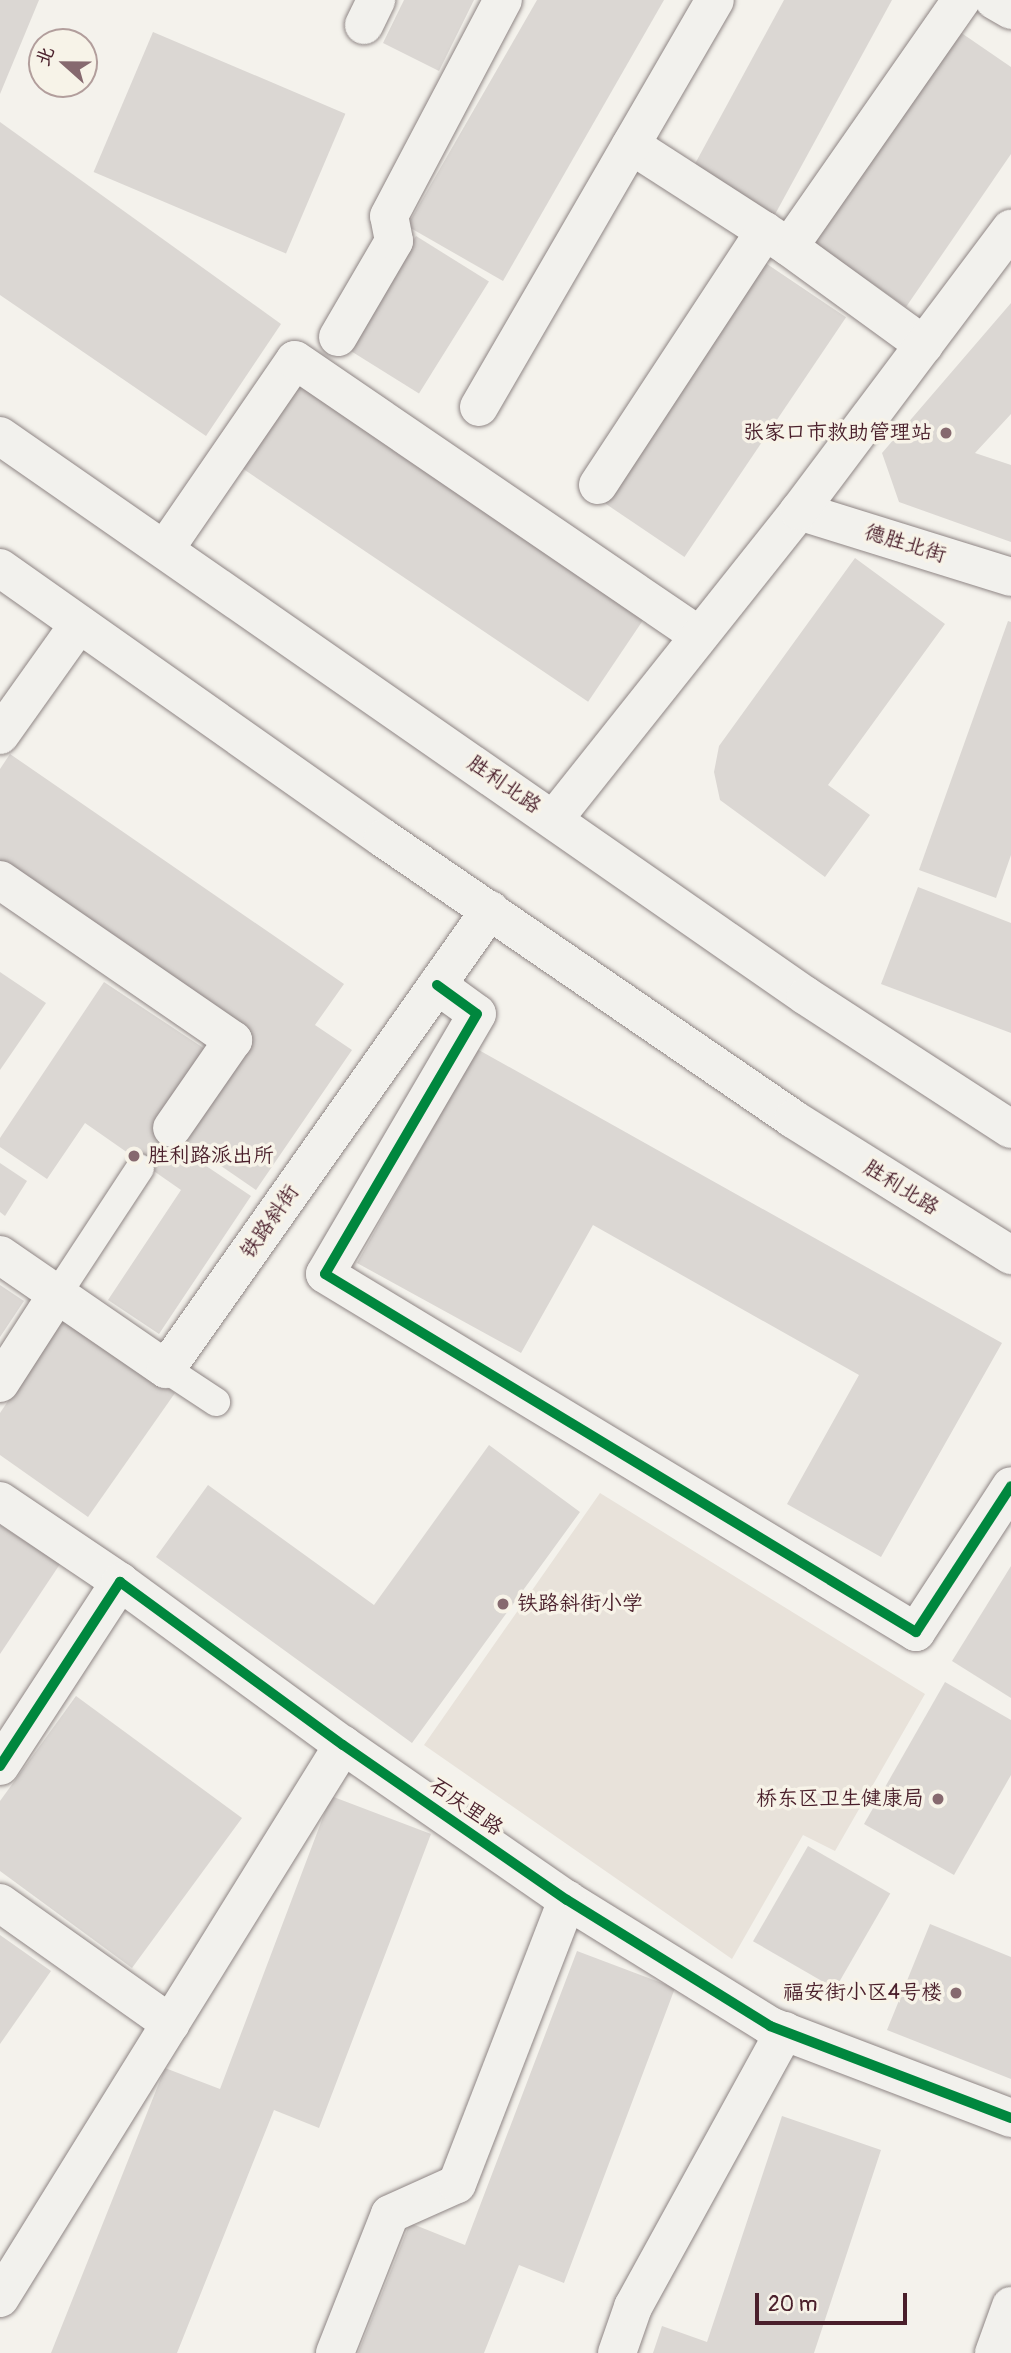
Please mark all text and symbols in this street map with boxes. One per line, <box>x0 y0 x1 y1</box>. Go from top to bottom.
north arrow <box>28 28 98 98</box>
text: 北 <box>31 43 60 69</box>
place label: 张家口市救助管理站 <box>743 420 932 446</box>
marker: 张家口市救助管理站 <box>938 425 954 441</box>
street label: 德胜北街 <box>861 520 949 568</box>
street label: 胜利北路 <box>462 751 546 819</box>
place label: 胜利路派出所 <box>148 1143 274 1169</box>
marker: 胜利路派出所 <box>126 1148 142 1164</box>
street label: 胜利北路 <box>859 1155 943 1221</box>
street label: 铁路斜街 <box>236 1180 304 1264</box>
place label: 铁路斜街小学 <box>517 1591 643 1617</box>
marker: 铁路斜街小学 <box>495 1596 511 1612</box>
street label: 石庆里路 <box>424 1773 508 1841</box>
place label: 桥东区卫生健康局 <box>756 1786 924 1812</box>
marker: 桥东区卫生健康局 <box>930 1791 946 1807</box>
place label: 福安街小区4号楼 <box>783 1980 942 2006</box>
marker: 福安街小区4号楼 <box>948 1985 964 2001</box>
scale bar <box>759 2280 911 2324</box>
text: 20 m <box>768 2291 817 2318</box>

